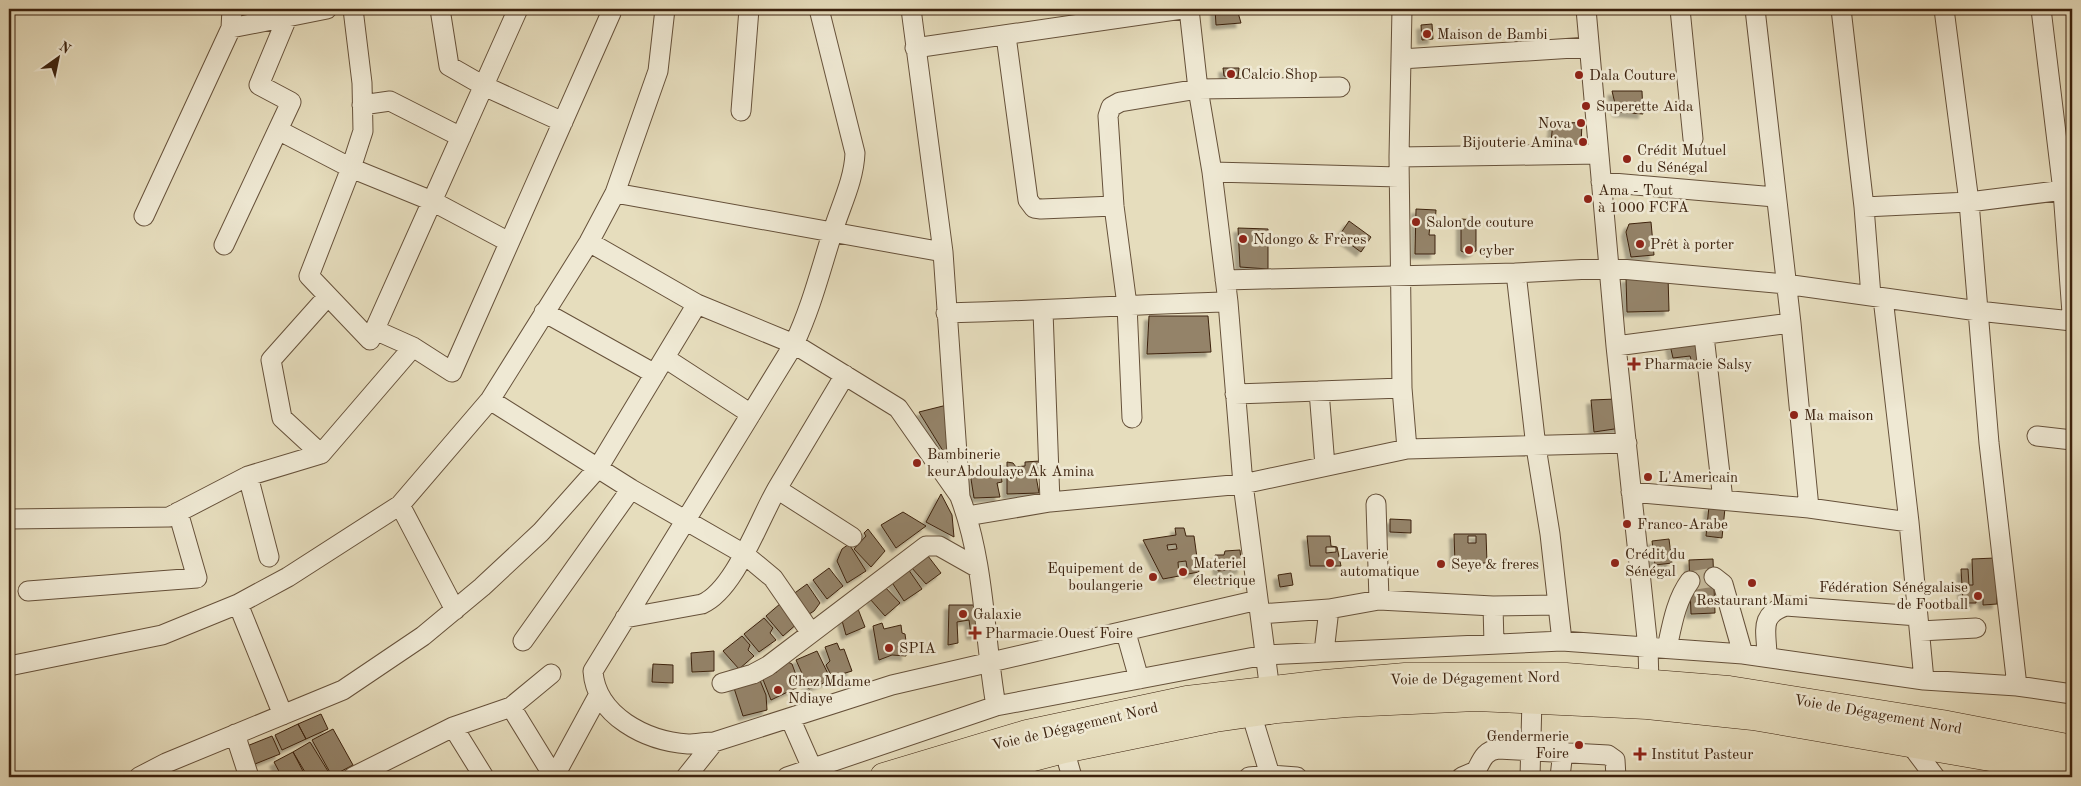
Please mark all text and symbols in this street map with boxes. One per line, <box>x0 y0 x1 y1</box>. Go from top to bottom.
marker: Maison de Bambi <box>1421 28 1433 40</box>
place label: Maison de Bambi <box>1437 28 1548 43</box>
north arrow <box>32 32 82 82</box>
text: N <box>56 39 73 57</box>
marker: Calcio Shop <box>1225 68 1237 80</box>
place label: Calcio Shop <box>1241 68 1318 83</box>
marker: Dala Couture <box>1573 69 1585 81</box>
place label: Dala Couture <box>1589 69 1676 84</box>
marker: Superette Aida <box>1580 100 1592 112</box>
place label: Superette Aida <box>1596 100 1694 115</box>
place label: Nova <box>1538 117 1572 132</box>
marker: Nova <box>1575 117 1587 129</box>
place label: Bijouterie Amina <box>1462 136 1574 151</box>
marker: Bijouterie Amina <box>1577 136 1589 148</box>
place label: Crédit Mutuel du Sénégal <box>1637 144 1726 176</box>
marker: Crédit Mutuel du Sénégal <box>1621 153 1633 165</box>
place label: Ama - Tout à 1000 FCFA <box>1598 184 1690 216</box>
marker: Ama - Tout à 1000 FCFA <box>1582 193 1594 205</box>
marker: Salon de couture <box>1410 216 1422 228</box>
place label: Salon de couture <box>1426 216 1534 231</box>
marker: Ndongo & Frères <box>1237 233 1249 245</box>
place label: Ndongo & Frères <box>1253 233 1366 248</box>
marker: Prêt à porter <box>1634 238 1646 250</box>
place label: Prêt à porter <box>1650 238 1734 253</box>
marker: cyber <box>1463 244 1475 256</box>
place label: cyber <box>1479 244 1514 259</box>
marker: Pharmacie Salsy <box>1628 358 1640 370</box>
place label: Pharmacie Salsy <box>1644 358 1752 373</box>
marker: Ma maison <box>1788 409 1800 421</box>
place label: Ma maison <box>1804 409 1874 424</box>
place label: Bambinerie keurAbdoulaye Ak Amina <box>927 448 1095 480</box>
marker: Bambinerie keurAbdoulaye Ak Amina <box>911 457 923 469</box>
marker: L'Americain <box>1642 471 1654 483</box>
place label: L'Americain <box>1658 471 1738 486</box>
marker: Franco-Arabe <box>1621 518 1633 530</box>
place label: Franco-Arabe <box>1637 518 1728 533</box>
place label: Laverie automatique <box>1340 548 1419 580</box>
place label: Crédit du Sénégal <box>1625 548 1685 580</box>
place label: Materiel électrique <box>1193 557 1255 589</box>
marker: Laverie automatique <box>1324 557 1336 569</box>
marker: Crédit du Sénégal <box>1609 557 1621 569</box>
marker: Seye & freres <box>1435 558 1447 570</box>
place label: Seye & freres <box>1451 558 1539 573</box>
place label: Equipement de boulangerie <box>1047 562 1143 594</box>
marker: Materiel électrique <box>1177 566 1189 578</box>
marker: Equipement de boulangerie <box>1147 571 1159 583</box>
marker: Restaurant Mami <box>1746 577 1758 589</box>
place label: Fédération Sénégalaise de Football <box>1819 581 1968 613</box>
marker: Fédération Sénégalaise de Football <box>1972 590 1984 602</box>
place label: Restaurant Mami <box>1696 594 1808 609</box>
marker: Galaxie <box>957 608 969 620</box>
place label: Galaxie <box>973 608 1022 623</box>
marker: Pharmacie Ouest Foire <box>969 627 981 639</box>
place label: Pharmacie Ouest Foire <box>985 627 1133 642</box>
marker: SPIA <box>883 642 895 654</box>
place label: SPIA <box>899 642 936 657</box>
street label: Voie de Dégagement Nord <box>1390 671 1560 688</box>
place label: Chez Mdame Ndiaye <box>788 675 871 707</box>
marker: Chez Mdame Ndiaye <box>772 684 784 696</box>
street label: Voie de Dégagement Nord <box>1793 693 1963 738</box>
street label: Voie de Dégagement Nord <box>991 701 1160 754</box>
place label: Gendermerie Foire <box>1486 730 1569 762</box>
marker: Gendermerie Foire <box>1573 739 1585 751</box>
marker: Institut Pasteur <box>1633 747 1647 761</box>
place label: Institut Pasteur <box>1651 748 1753 763</box>

